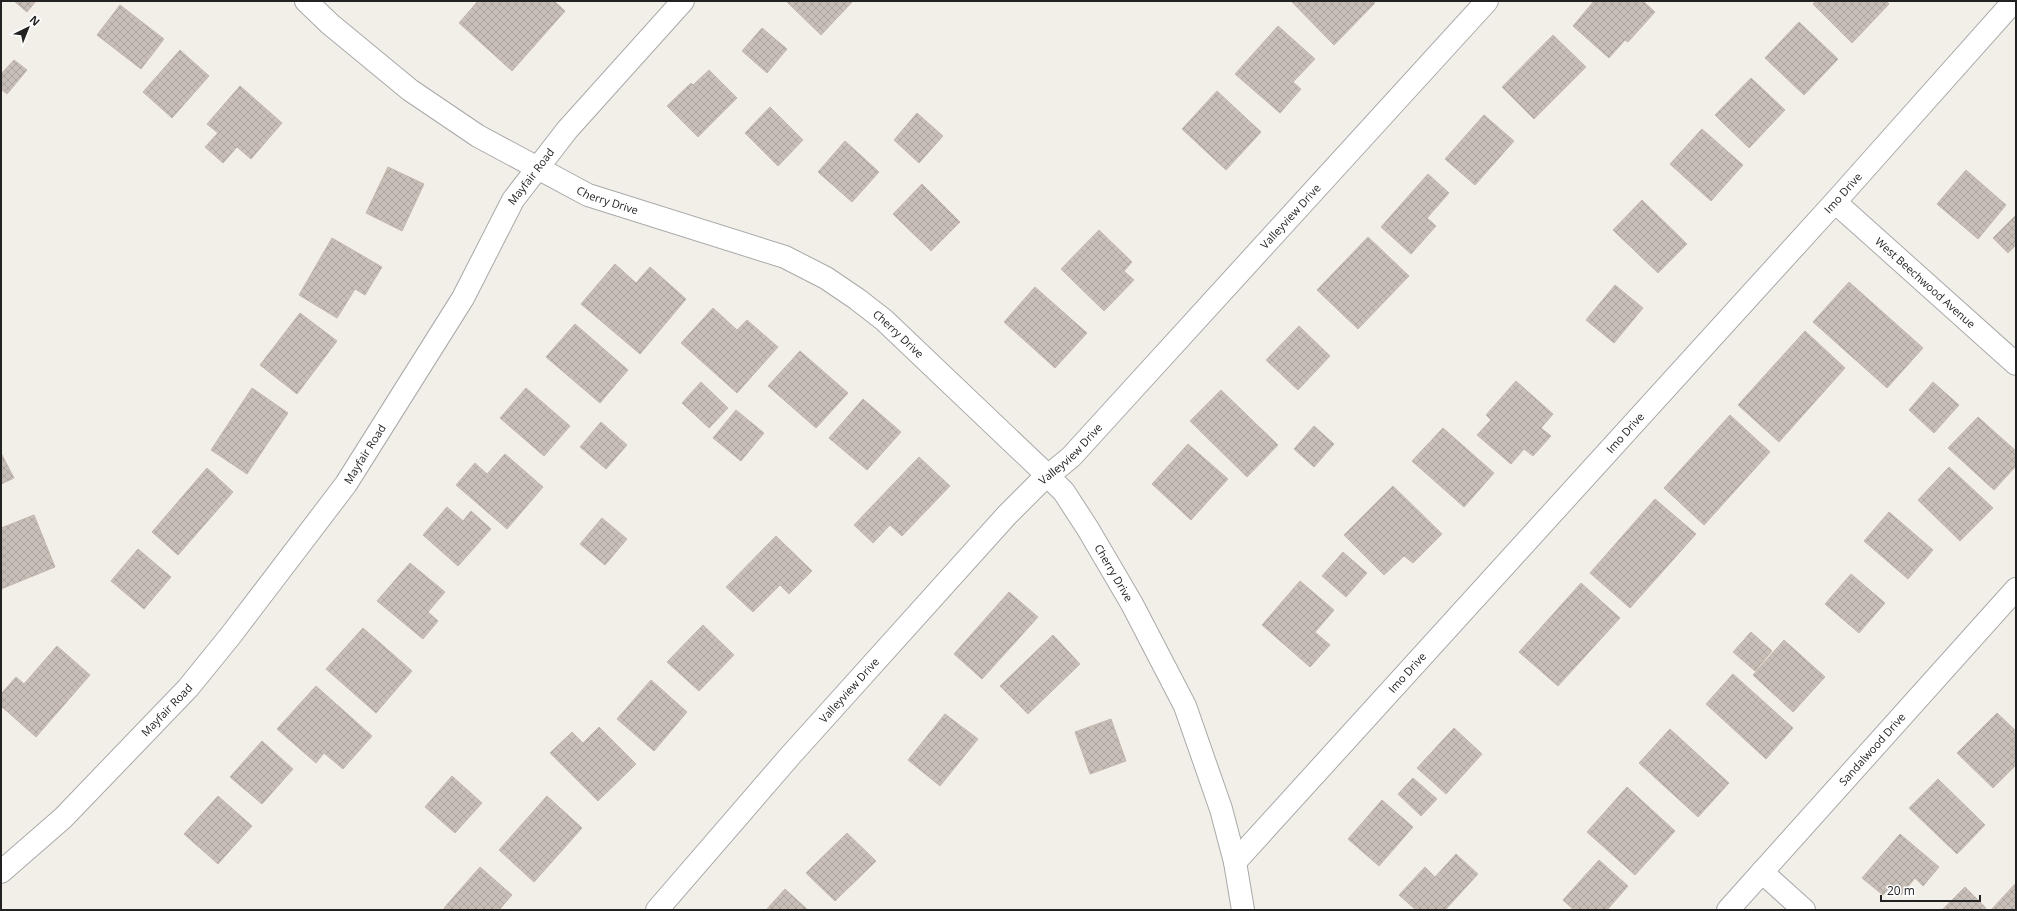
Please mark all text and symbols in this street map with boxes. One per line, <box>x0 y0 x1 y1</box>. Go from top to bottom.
north arrow <box>8 8 48 48</box>
text: N <box>27 12 44 29</box>
street label: Mayfair Road <box>504 145 557 208</box>
street label: Imo Drive <box>1820 169 1865 216</box>
street label: Valleyview Drive <box>1257 180 1324 252</box>
street label: Cherry Drive <box>574 182 640 217</box>
street label: West Beechwood Avenue <box>1872 234 1979 331</box>
street label: Cherry Drive <box>870 306 927 361</box>
street label: Imo Drive <box>1603 409 1647 456</box>
street label: Valleyview Drive <box>1035 420 1105 488</box>
street label: Mayfair Road <box>340 421 389 486</box>
street label: Cherry Drive <box>1091 541 1137 604</box>
street label: Imo Drive <box>1385 649 1429 696</box>
street label: Valleyview Drive <box>816 654 882 726</box>
street label: Mayfair Road <box>138 680 195 739</box>
street label: Sandalwood Drive <box>1835 709 1908 788</box>
scale bar <box>1881 877 1980 903</box>
text: 20 m <box>1887 882 1915 899</box>

